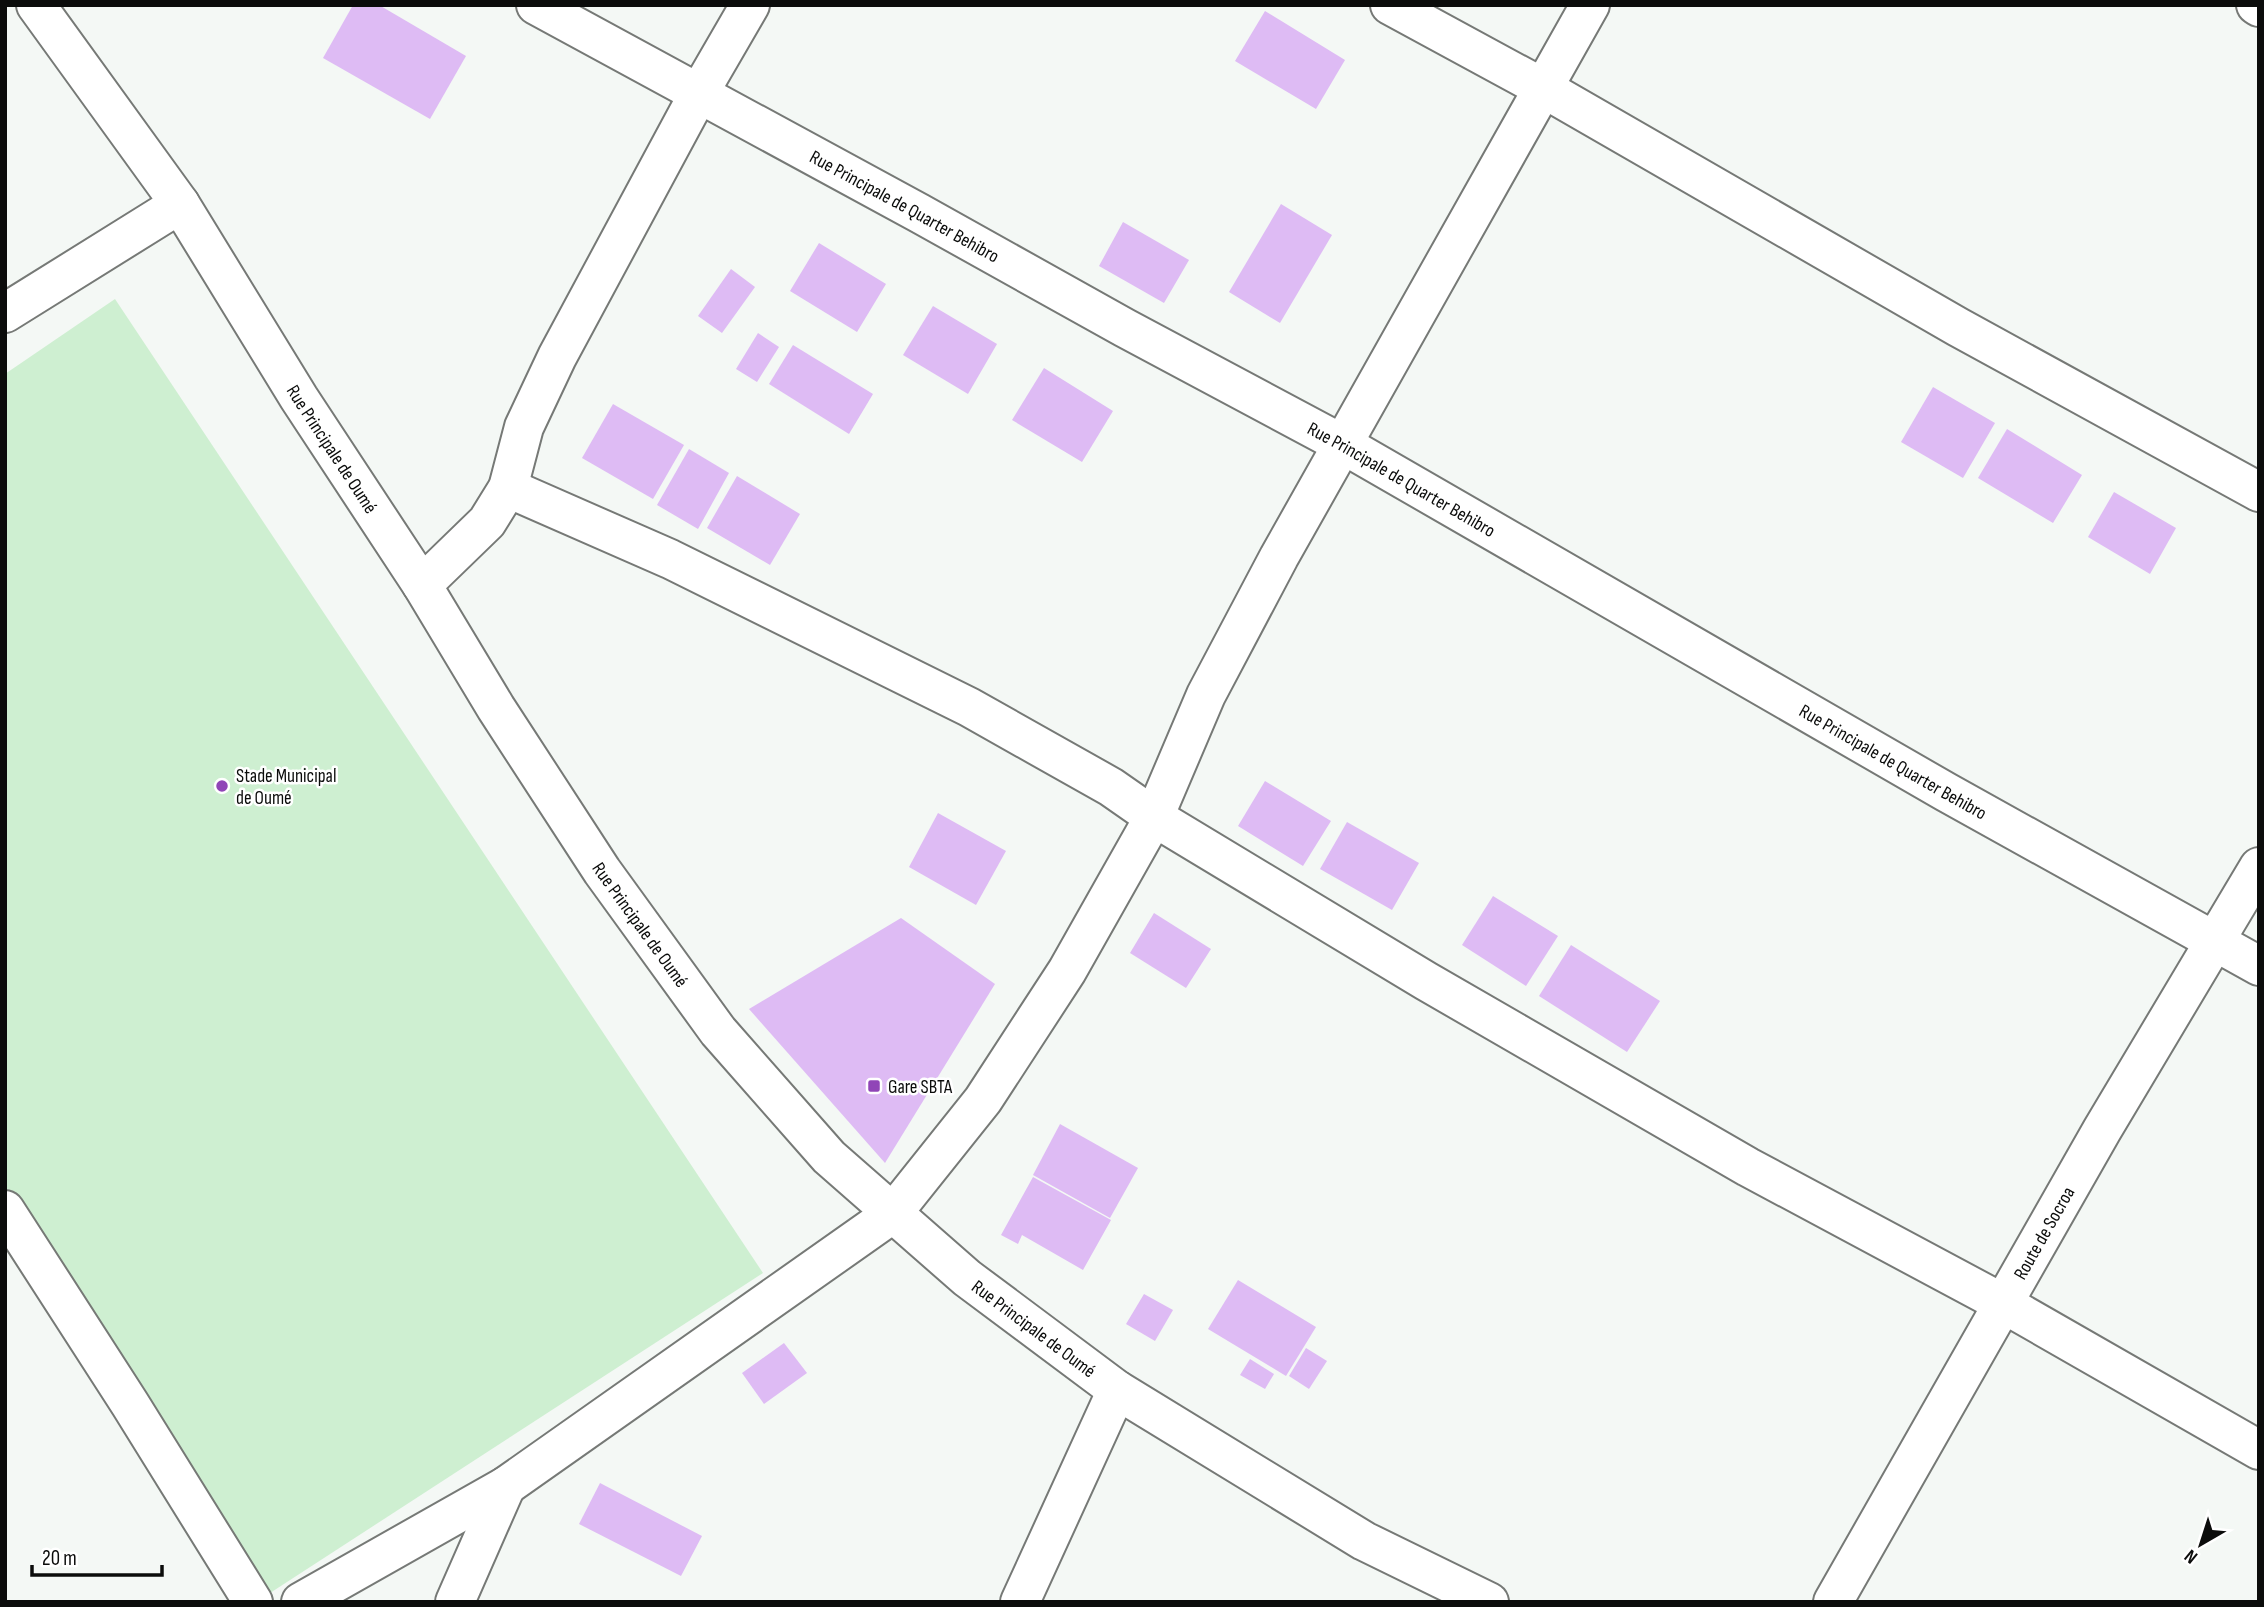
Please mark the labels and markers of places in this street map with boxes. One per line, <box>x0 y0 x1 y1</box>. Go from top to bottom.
place label: Stade Municipal de Oumé <box>236 765 336 810</box>
marker: Stade Municipal de Oumé <box>214 778 230 794</box>
place label: Gare SBTA <box>888 1076 953 1099</box>
marker: Gare SBTA <box>866 1078 882 1094</box>

